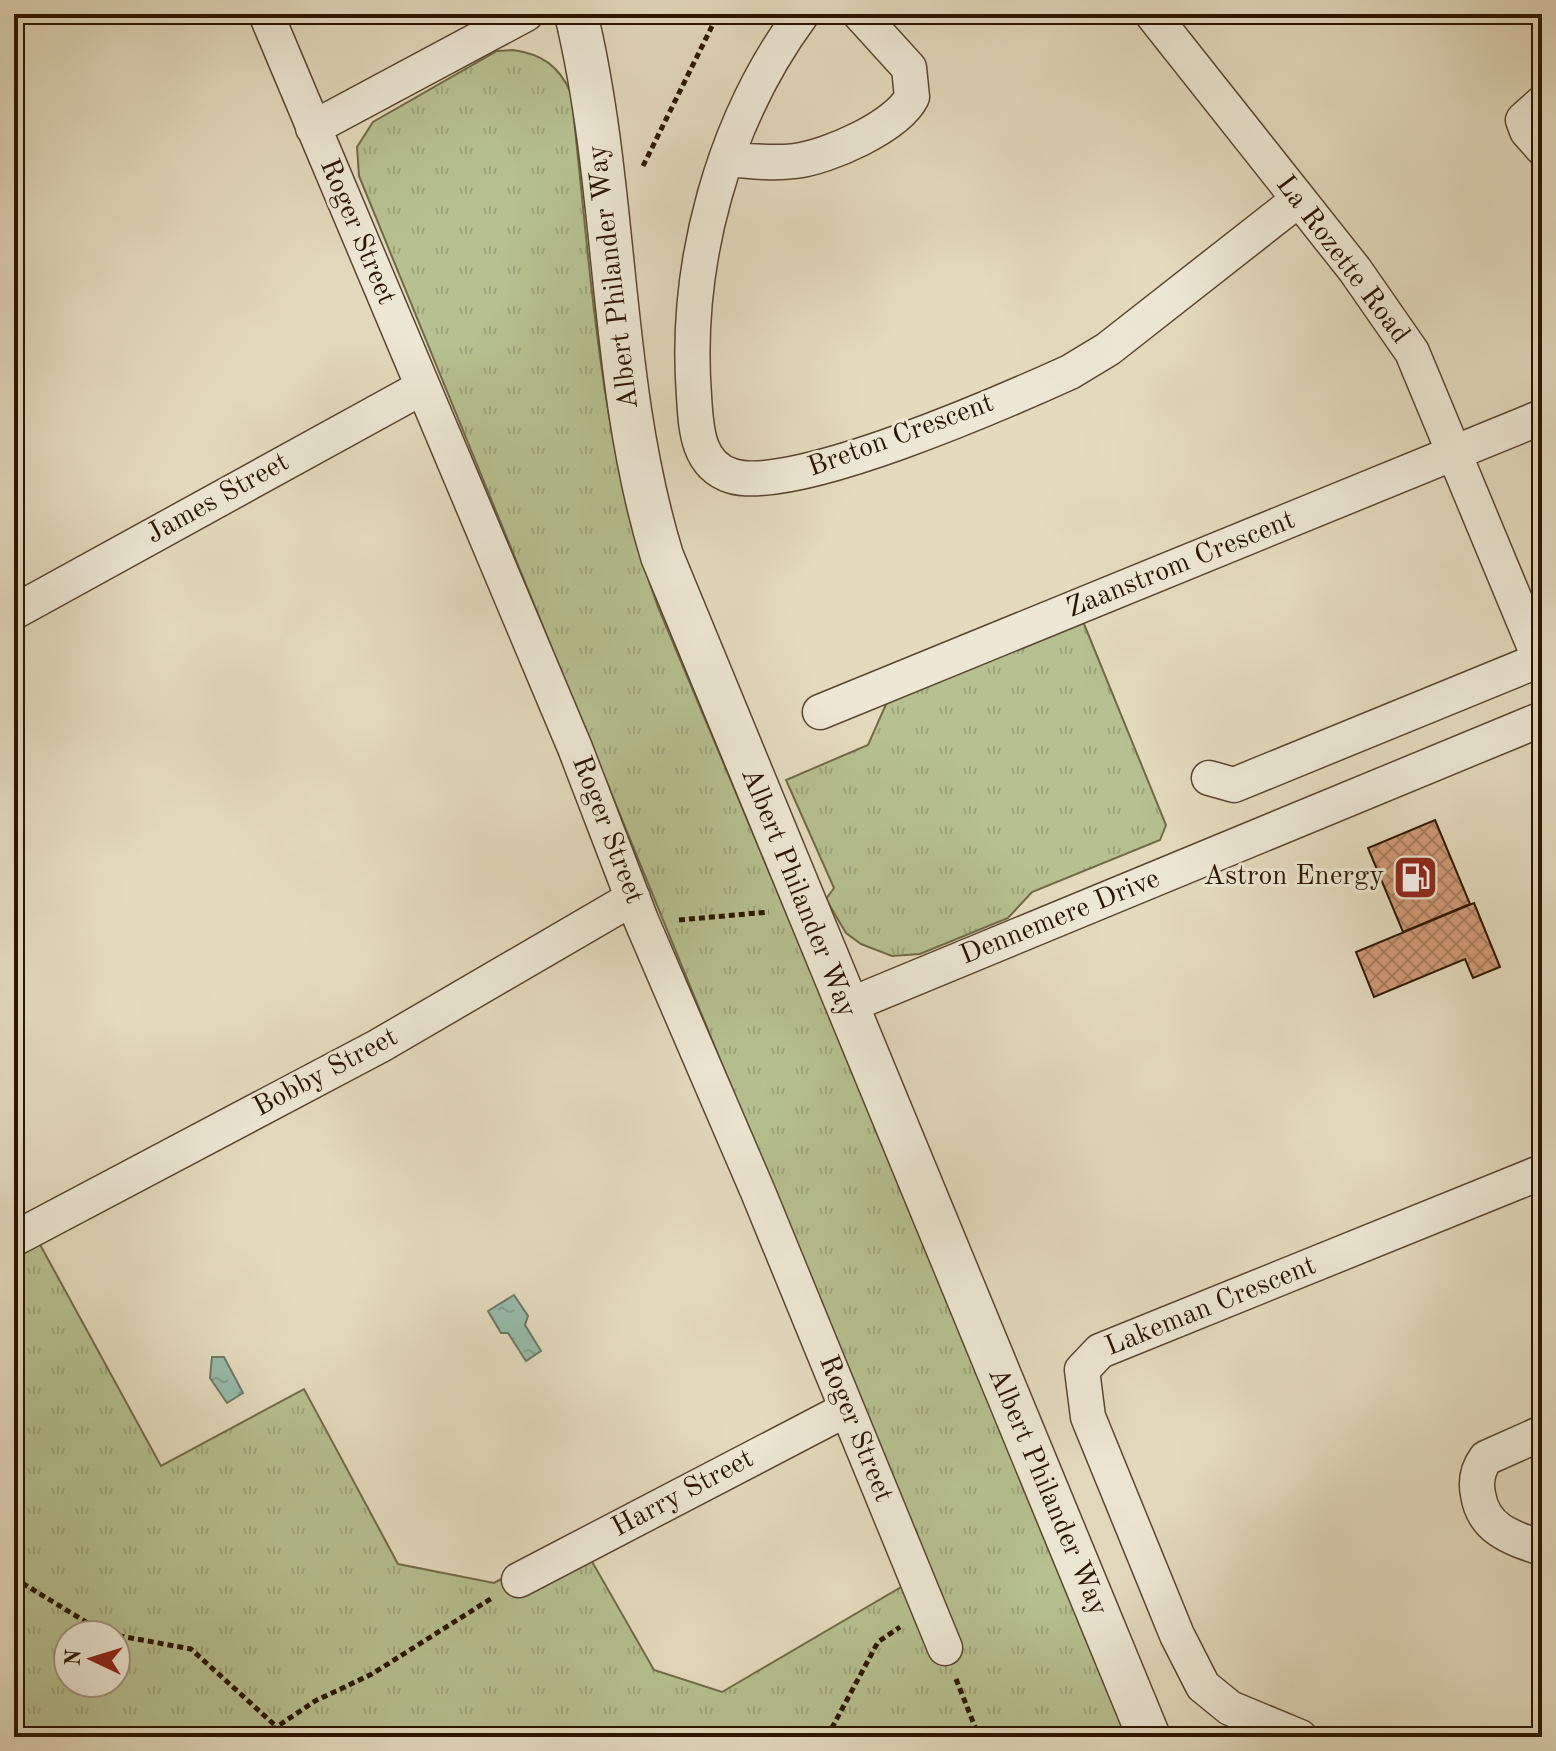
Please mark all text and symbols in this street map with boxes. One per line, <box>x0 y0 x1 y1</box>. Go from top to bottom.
street label: Albert Philander Way <box>584 143 644 411</box>
street label: Roger Street <box>314 155 400 309</box>
street label: La Rozette Road <box>1270 171 1414 349</box>
street label: Breton Crescent <box>804 389 998 483</box>
street label: James Street <box>142 448 294 550</box>
street label: Zaanstrom Crescent <box>1063 506 1299 624</box>
street label: Roger Street <box>566 752 648 908</box>
street label: Albert Philander Way <box>735 764 861 1022</box>
fuel station icon: Astron Energy <box>1391 853 1439 901</box>
place label: Astron Energy <box>1204 863 1384 891</box>
street label: Dennemere Drive <box>956 865 1164 971</box>
street label: Bobby Street <box>249 1023 403 1123</box>
street label: Lakeman Crescent <box>1102 1252 1320 1362</box>
street label: Roger Street <box>813 1352 897 1506</box>
street label: Albert Philander Way <box>982 1364 1112 1620</box>
street label: Harry Street <box>608 1445 758 1543</box>
north arrow <box>52 1619 132 1699</box>
text: N <box>62 1648 86 1667</box>

